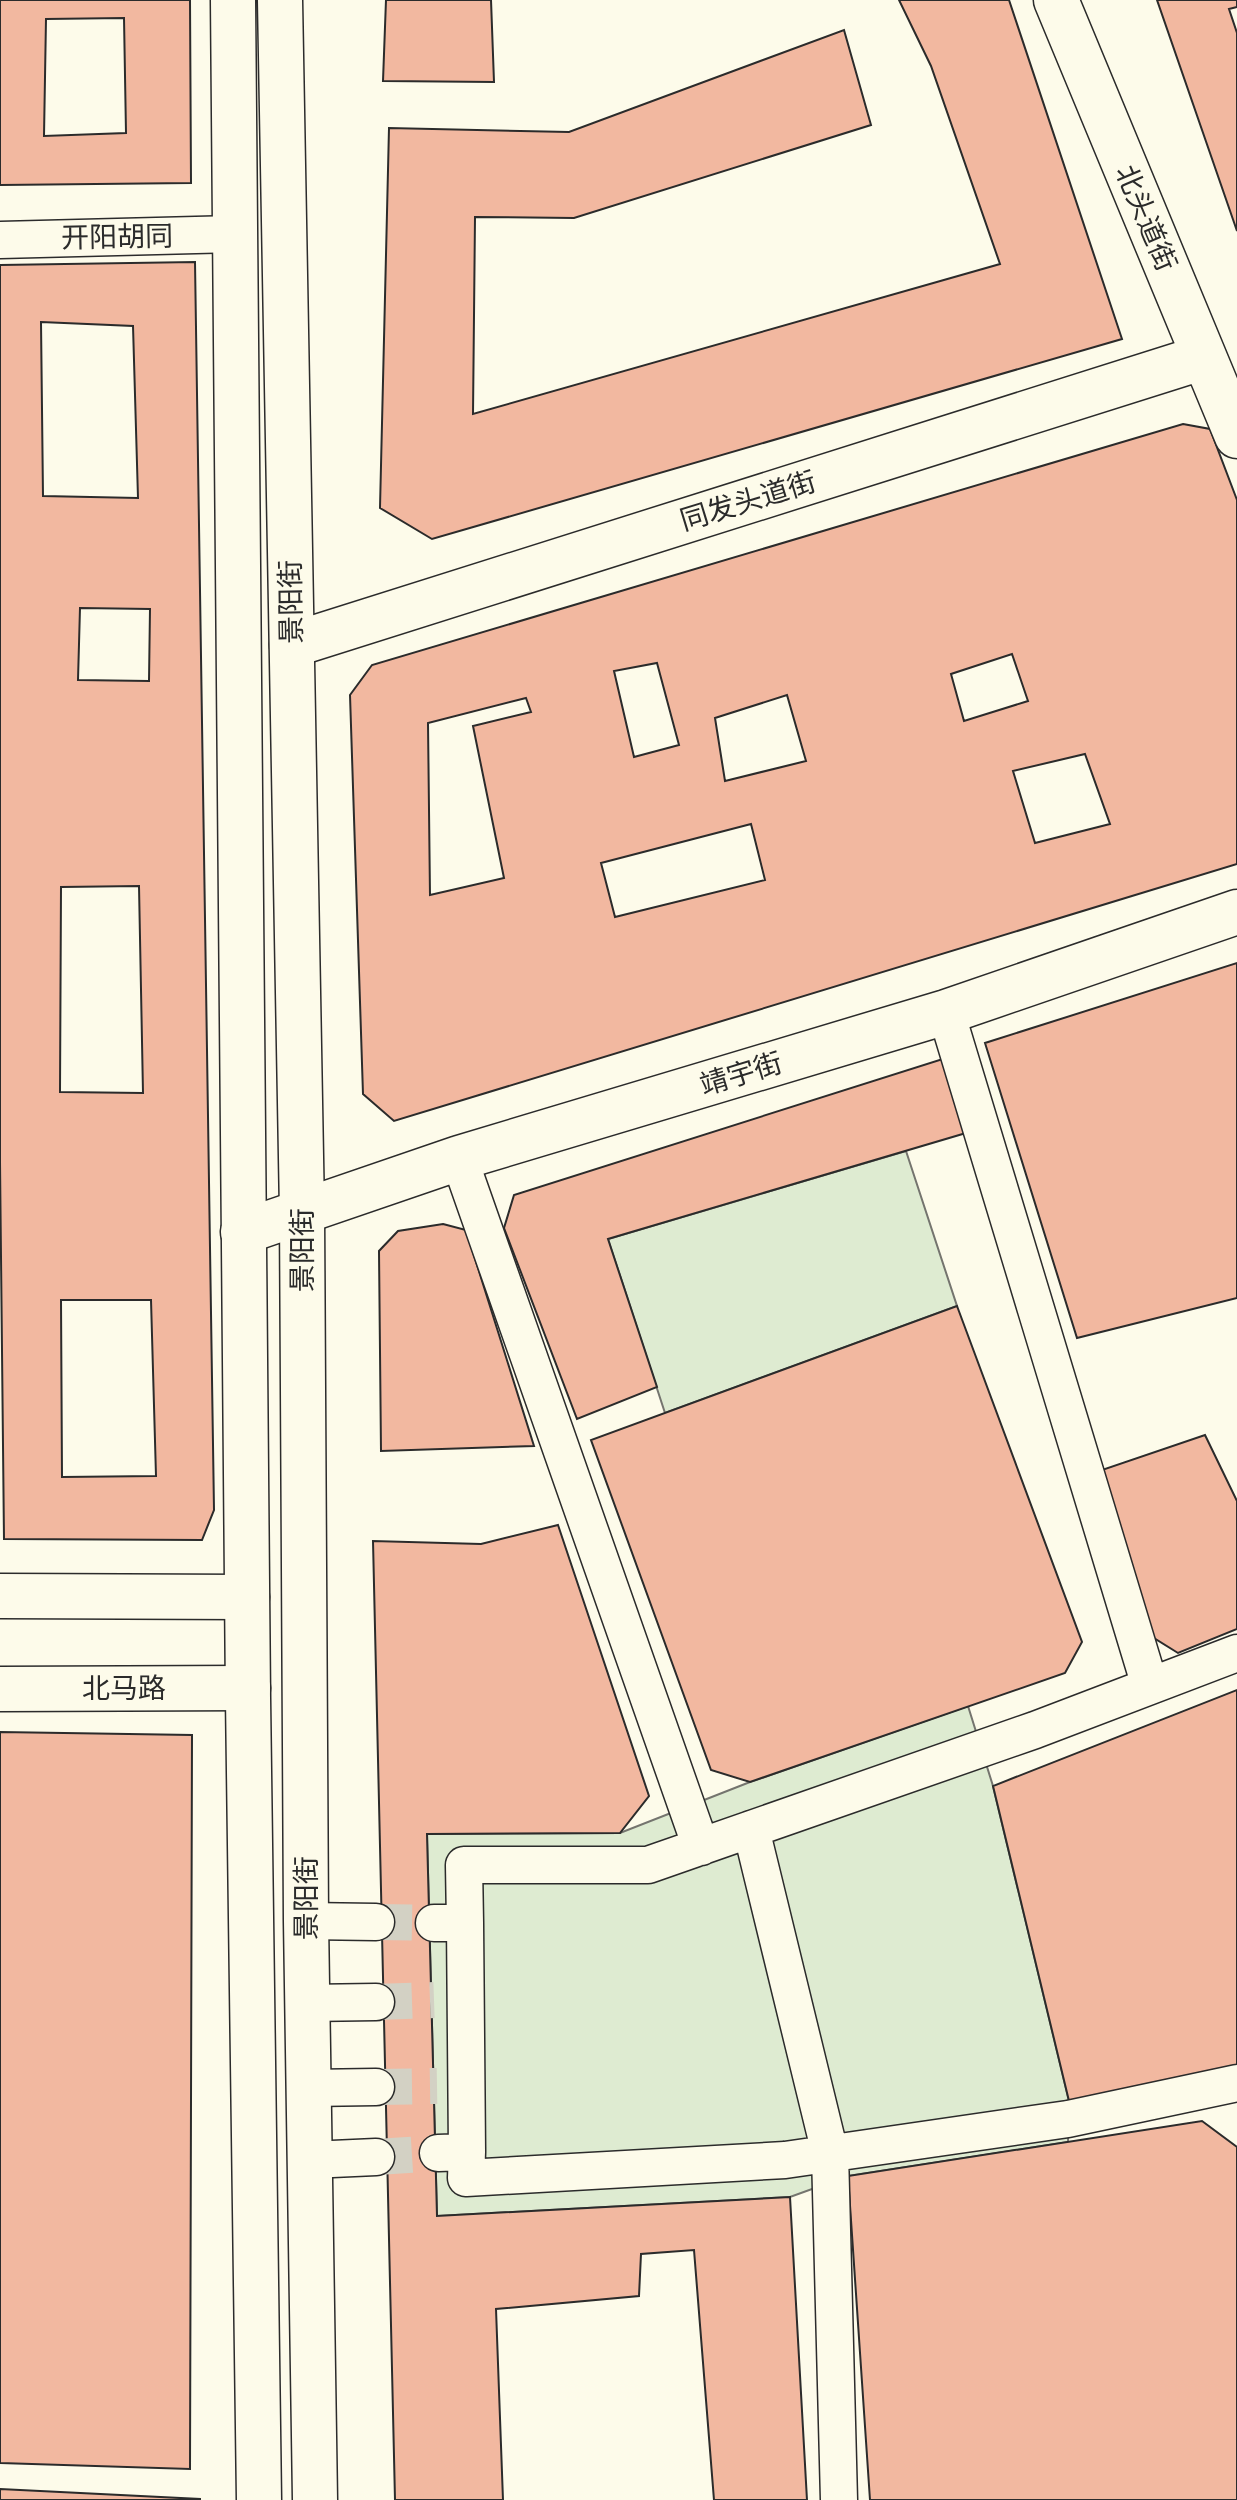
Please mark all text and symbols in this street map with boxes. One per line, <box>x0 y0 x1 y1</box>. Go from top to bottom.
street label: 北头道街 <box>1109 160 1183 276</box>
street label: 开阳胡同 <box>61 220 173 254</box>
street label: 同发头道街 <box>676 465 820 537</box>
street label: 景阳街 <box>274 560 308 644</box>
street label: 靖宇街 <box>696 1046 786 1102</box>
street label: 景阳街 <box>286 1208 319 1292</box>
street label: 北马路 <box>82 1672 166 1705</box>
street label: 景阳街 <box>290 1856 323 1940</box>

